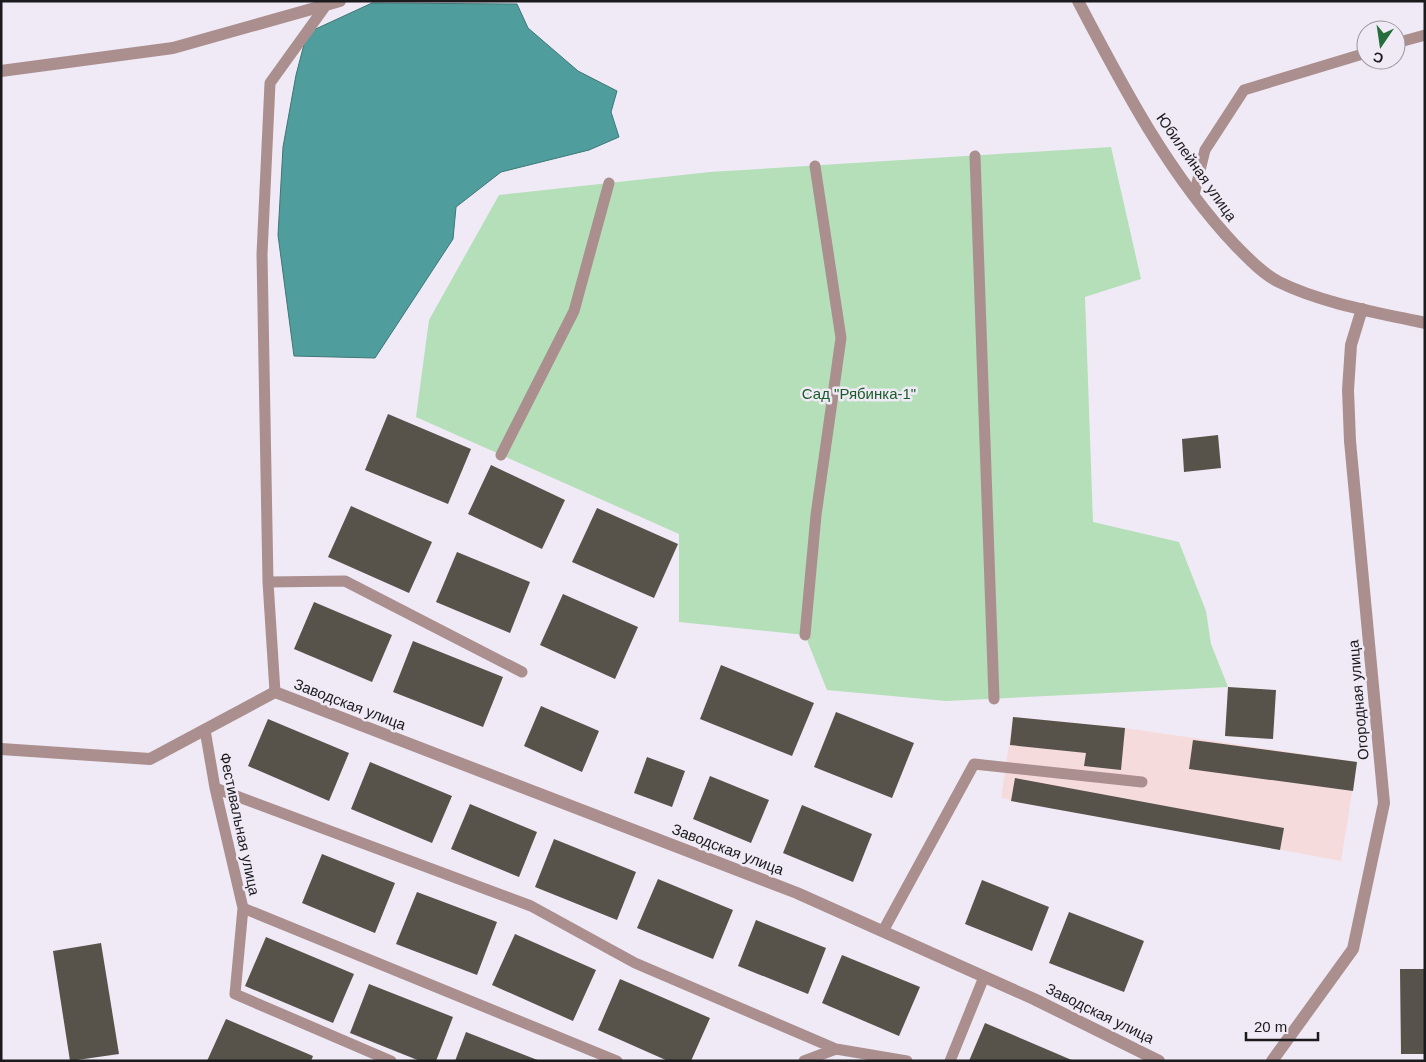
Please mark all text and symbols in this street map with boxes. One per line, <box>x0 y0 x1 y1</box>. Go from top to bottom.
north arrow <box>1356 20 1406 70</box>
text: С <box>1371 49 1385 67</box>
street label: Юбилейная улица <box>1153 110 1241 225</box>
park label: Сад "Рябинка-1" <box>802 385 916 402</box>
street label: Огородная улица <box>1344 639 1372 761</box>
street label: Заводская улица <box>292 675 409 733</box>
street label: Фестивальная улица <box>217 751 264 897</box>
street label: Заводская улица <box>670 820 787 878</box>
street label: Заводская улица <box>1043 979 1157 1047</box>
scale bar <box>1246 1010 1318 1042</box>
text: 20 m <box>1254 1018 1287 1035</box>

